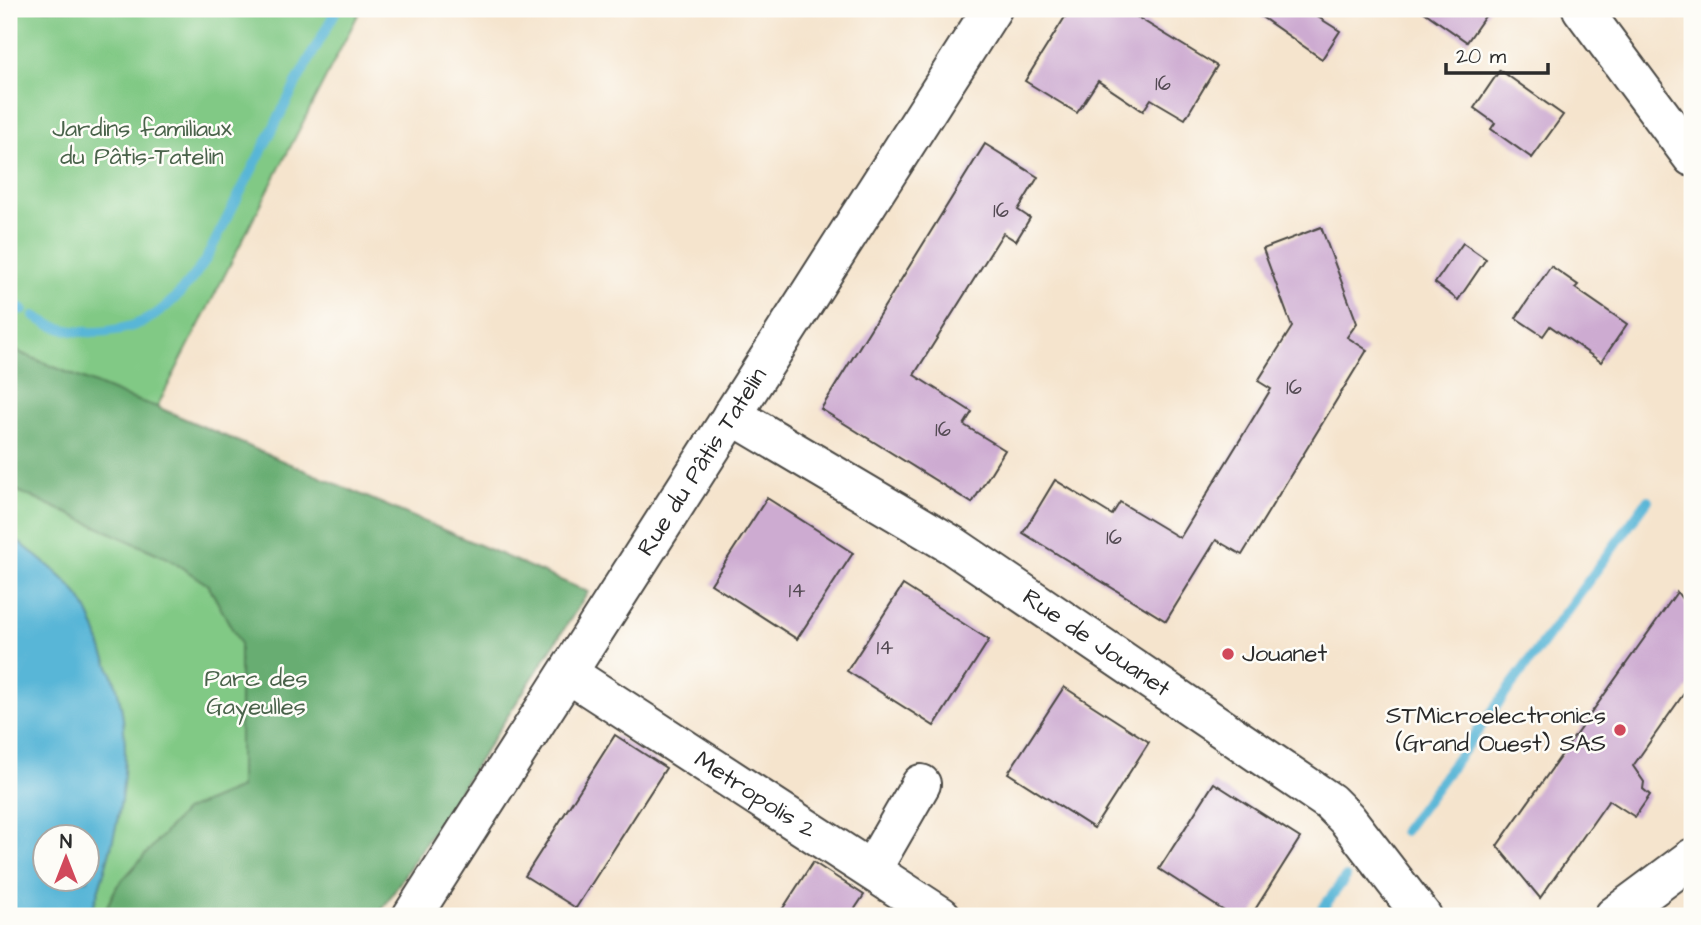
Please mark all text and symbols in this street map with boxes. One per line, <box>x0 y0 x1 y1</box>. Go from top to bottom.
scale bar <box>1446 32 1547 76</box>
text: 20 m <box>1456 42 1507 71</box>
house number: 16 <box>1155 69 1171 98</box>
park label: Jardins familiaux du Pâtis-Tatelin <box>52 112 233 174</box>
house number: 16 <box>993 196 1009 225</box>
street label: Rue du Pâtis Tatelin <box>629 361 775 563</box>
house number: 16 <box>1286 373 1302 402</box>
house number: 16 <box>935 415 951 444</box>
house number: 16 <box>1106 523 1122 552</box>
house number: 14 <box>789 576 805 605</box>
street label: Rue de Jouanet <box>1016 581 1177 706</box>
house number: 14 <box>877 633 893 662</box>
place label: Jouanet <box>1242 637 1328 671</box>
marker: Jouanet <box>1220 646 1236 662</box>
park label: Parc des Gayeulles <box>205 662 307 725</box>
place label: STMicroelectronics (Grand Ouest) SAS <box>1386 699 1606 761</box>
marker: STMicroelectronics (Grand Ouest) SAS <box>1612 722 1628 738</box>
street label: Metropolis 2 <box>688 743 823 847</box>
north arrow <box>32 824 102 894</box>
text: N <box>60 829 72 856</box>

